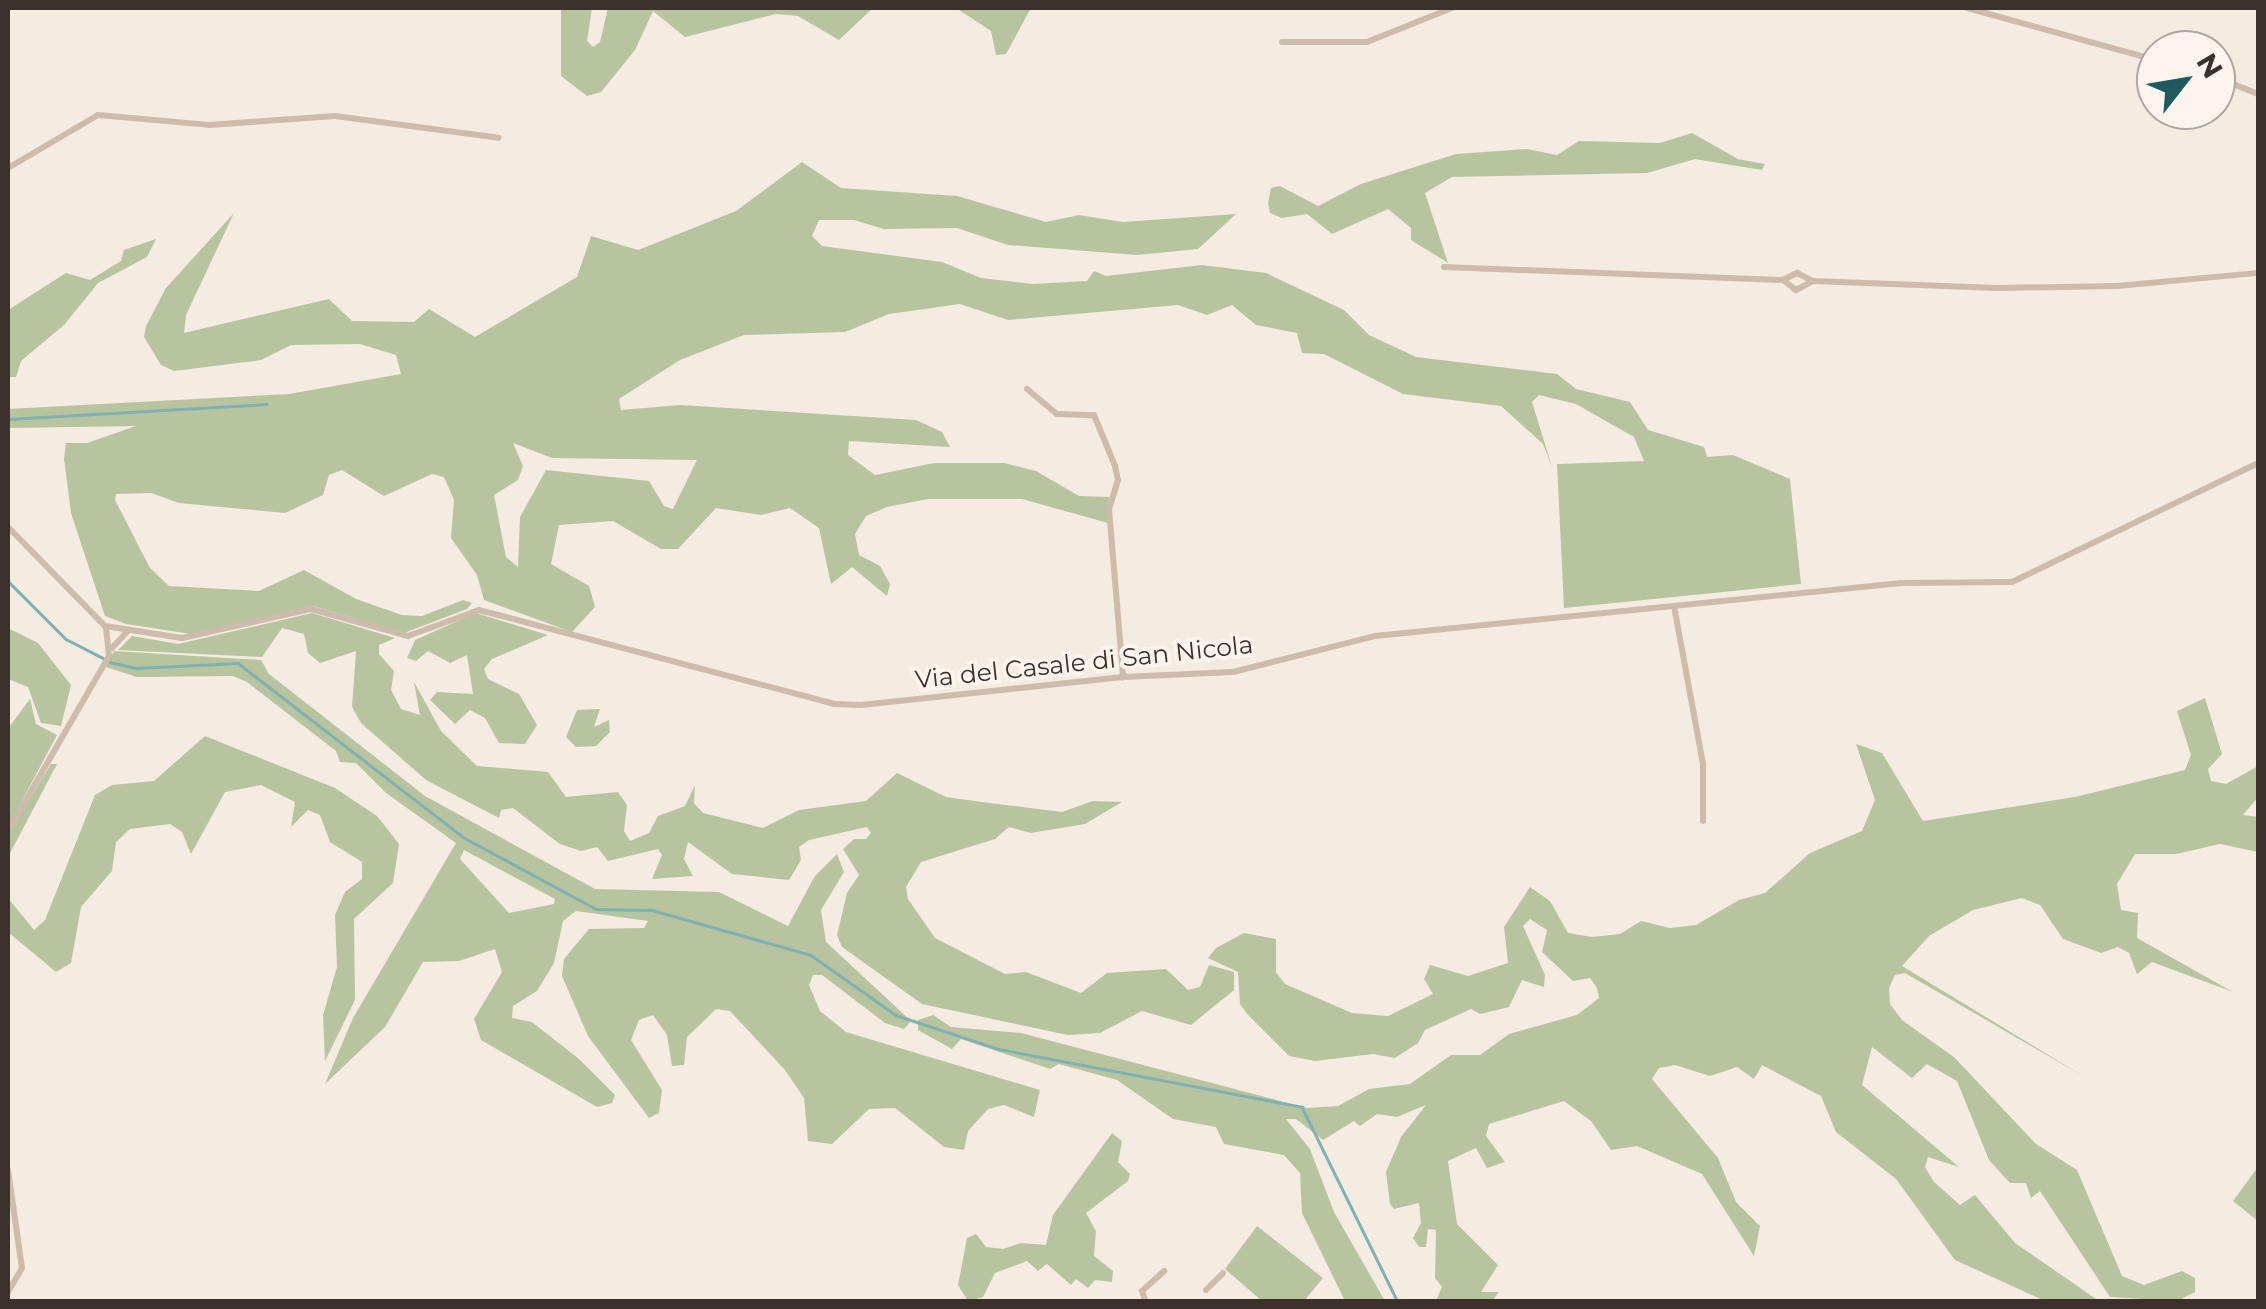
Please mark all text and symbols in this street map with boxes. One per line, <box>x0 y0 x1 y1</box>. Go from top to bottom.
north arrow <box>2136 30 2236 130</box>
text: N <box>2190 47 2230 84</box>
street label: Via del Casale di San Nicola <box>913 629 1255 695</box>

